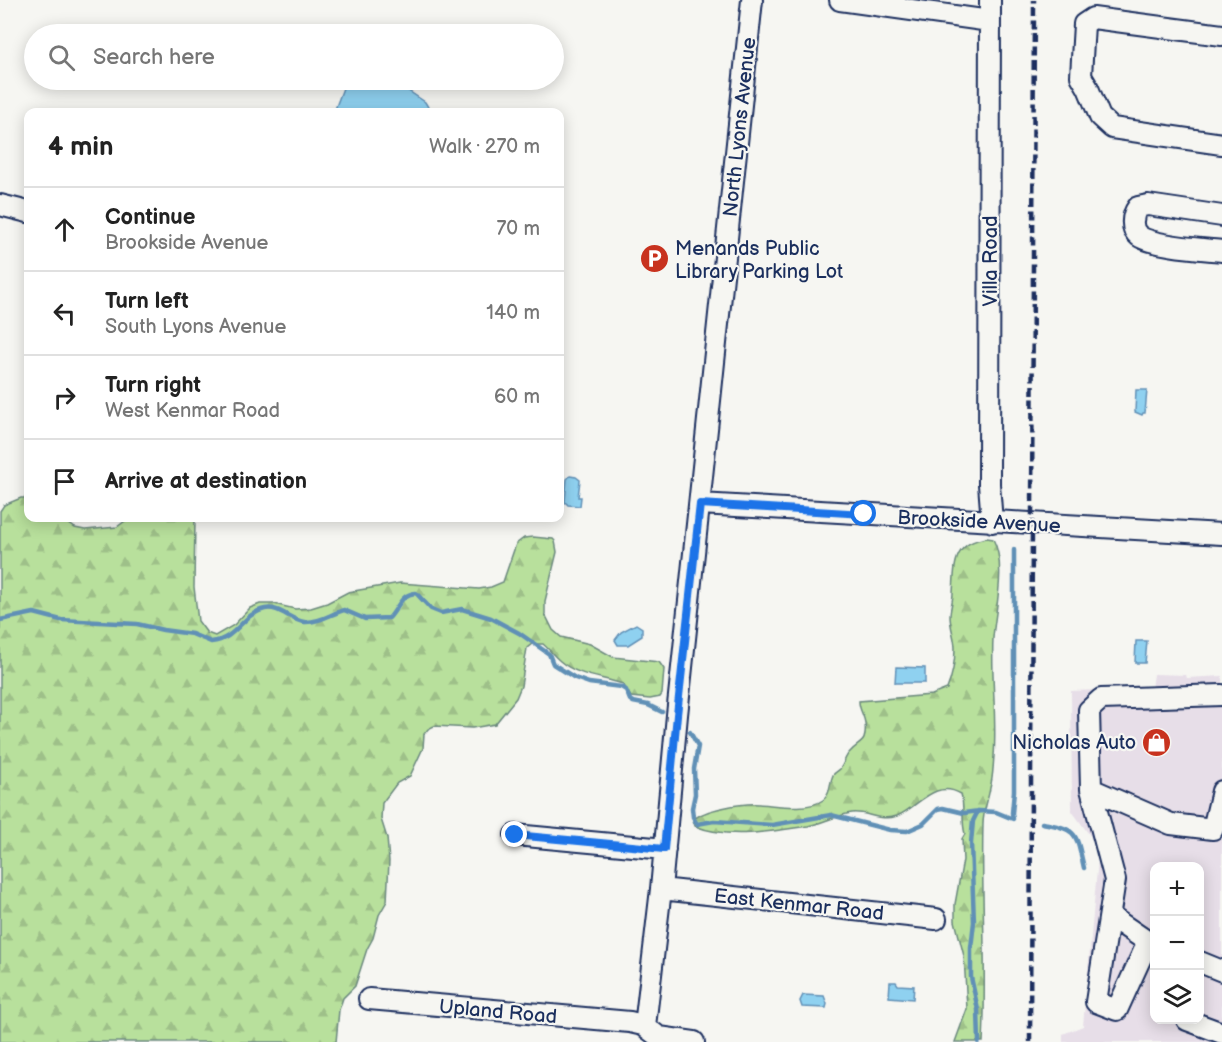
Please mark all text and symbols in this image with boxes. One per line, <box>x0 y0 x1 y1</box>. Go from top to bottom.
search box <box>24 24 564 90</box>
street label: North Lyons Avenue <box>719 36 761 218</box>
icon: search <box>45 41 78 74</box>
text: Search here <box>93 44 215 71</box>
text: 4 min <box>48 132 113 163</box>
text: Walk · 270 m <box>429 135 540 159</box>
text: Continue <box>105 204 195 231</box>
icon: ahead <box>48 213 81 246</box>
street label: Villa Road <box>979 216 1003 306</box>
text: 70 m <box>496 217 540 241</box>
text: Brookside Avenue <box>105 231 268 255</box>
place label: Menands Public Library Parking Lot <box>675 237 843 284</box>
parking icon: Menands Public Library Parking Lot <box>638 243 670 275</box>
text: Turn left <box>105 288 189 315</box>
icon: left <box>48 297 81 330</box>
text: 140 m <box>486 301 540 325</box>
text: South Lyons Avenue <box>105 315 286 339</box>
text: Turn right <box>105 372 201 399</box>
icon: right <box>48 381 81 414</box>
text: 60 m <box>494 385 540 409</box>
text: West Kenmar Road <box>105 399 280 423</box>
icon: arrive <box>48 465 81 498</box>
text: Arrive at destination <box>105 468 307 495</box>
route start <box>850 500 876 526</box>
street label: Brookside Avenue <box>897 506 1061 538</box>
shop icon: Nicholas Auto <box>1141 726 1173 758</box>
place label: Nicholas Auto <box>1012 731 1136 755</box>
route end <box>501 821 527 847</box>
map controls <box>1150 862 1204 1024</box>
button: + <box>1150 862 1204 916</box>
street label: East Kenmar Road <box>713 884 885 926</box>
button: − <box>1150 916 1204 970</box>
button: layers <box>1150 970 1204 1024</box>
street label: Upland Road <box>438 995 558 1029</box>

